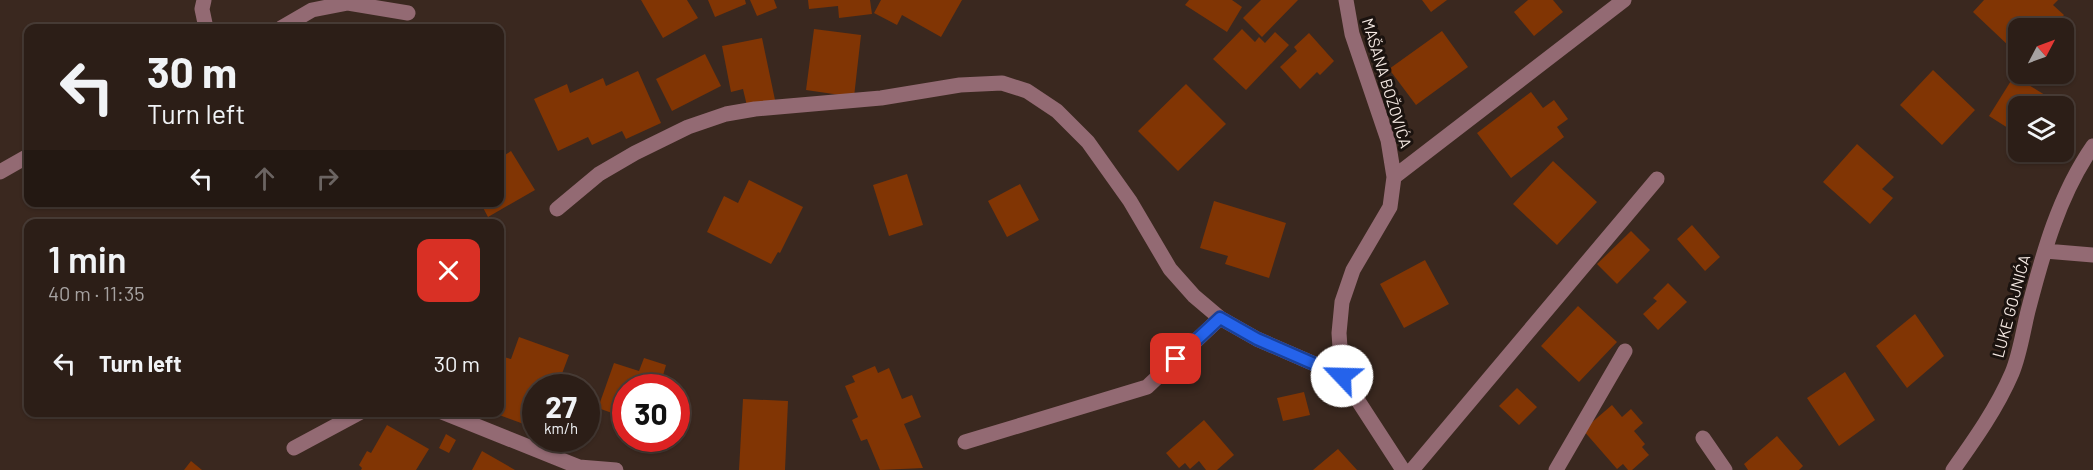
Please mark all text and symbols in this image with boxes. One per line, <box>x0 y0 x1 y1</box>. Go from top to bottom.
street label: MAŠANA BOŽOVIĆA <box>1359 16 1416 150</box>
north arrow <box>2008 18 2074 84</box>
map controls <box>2008 18 2074 162</box>
text: 30 m <box>147 46 237 96</box>
icon: left <box>48 48 126 126</box>
button: layers <box>2008 96 2074 162</box>
text: Turn left <box>147 97 245 129</box>
icon: left <box>185 162 218 195</box>
icon: ahead <box>248 162 281 195</box>
icon: right <box>311 162 344 195</box>
text: 1 min <box>48 237 127 280</box>
button: close <box>417 239 480 302</box>
street label: LUKE GOJNIĆA <box>1988 252 2033 359</box>
text: 40 m · 11:35 <box>48 281 144 305</box>
pin <box>1150 333 1201 384</box>
icon: arrive <box>1159 342 1192 375</box>
position arrow <box>1310 344 1374 408</box>
icon: left <box>48 347 81 380</box>
text: Turn left <box>99 350 182 376</box>
text: 30 m <box>434 350 480 376</box>
speed limit sign: 30 <box>612 374 690 452</box>
text: 27 <box>545 388 577 424</box>
text: km/h <box>544 419 578 437</box>

